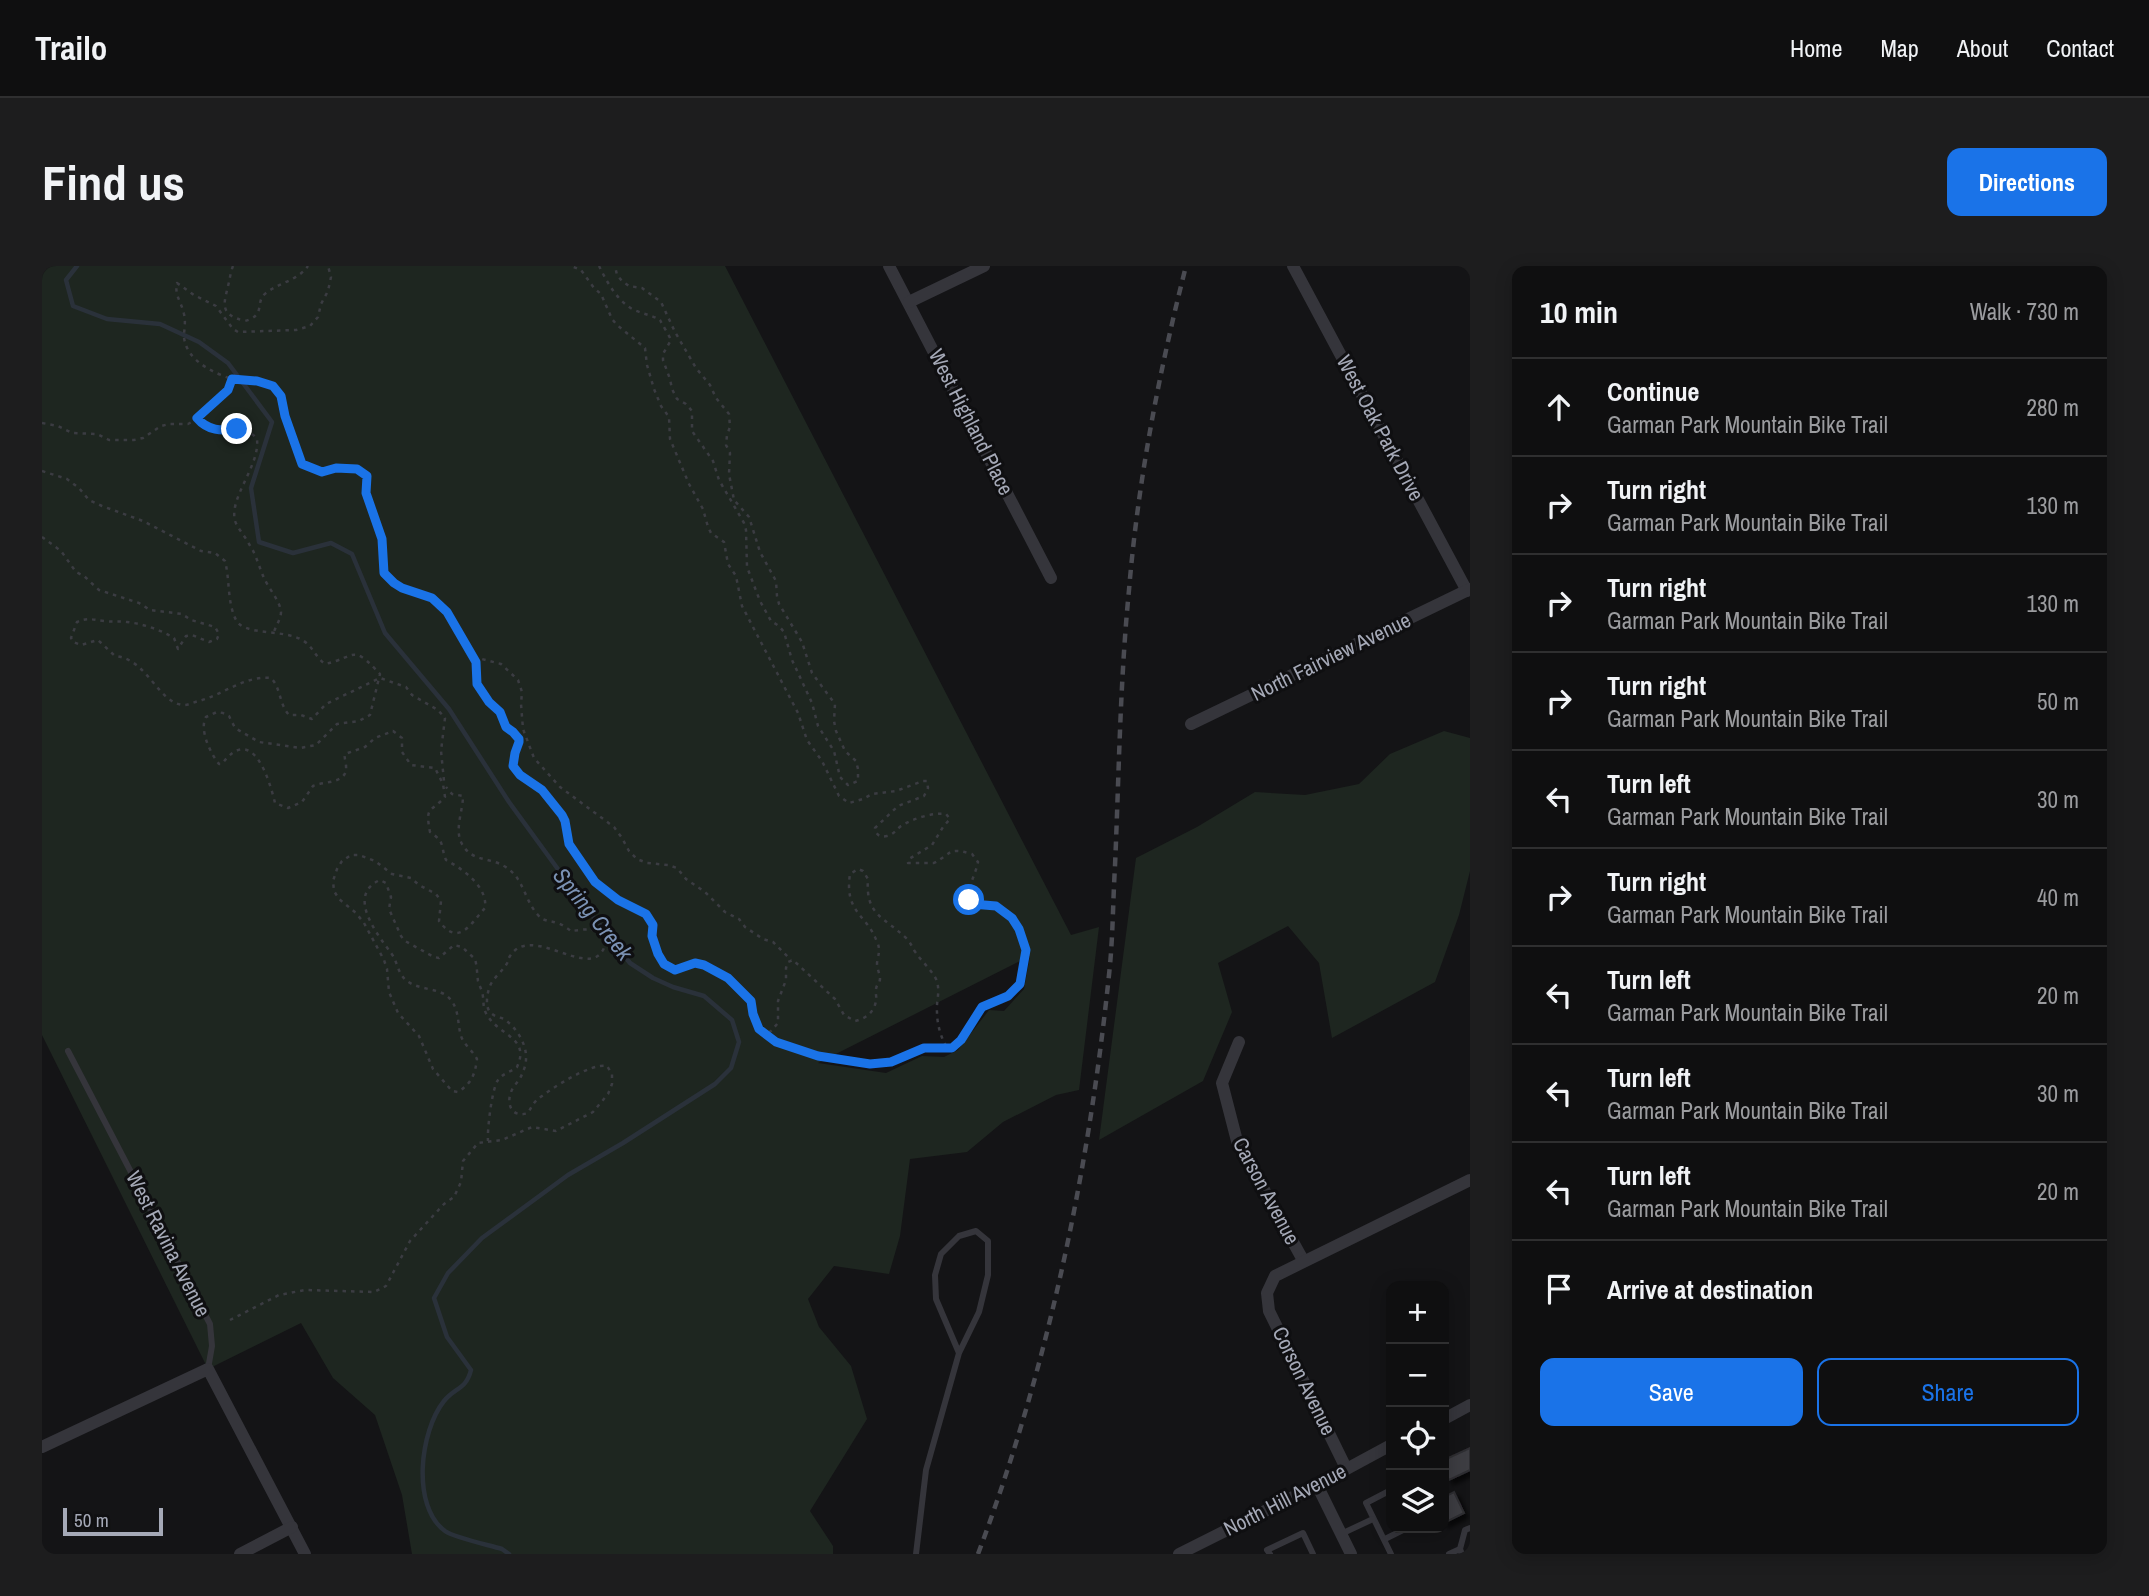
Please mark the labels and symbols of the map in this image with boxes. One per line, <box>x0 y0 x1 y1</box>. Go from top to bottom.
street label: West Highland Place <box>922 344 1021 500</box>
street label: West Oak Park Drive <box>1330 350 1431 506</box>
route end <box>221 413 252 444</box>
street label: North Fairview Avenue <box>1246 605 1415 708</box>
water label: Spring Creek <box>546 861 641 968</box>
route start <box>953 884 984 915</box>
street label: Carson Avenue <box>1226 1132 1307 1249</box>
street label: West Ravina Avenue <box>119 1166 218 1322</box>
street label: Corson Avenue <box>1266 1322 1343 1440</box>
street label: North Hill Avenue <box>1219 1456 1351 1543</box>
scale bar <box>63 1505 163 1537</box>

